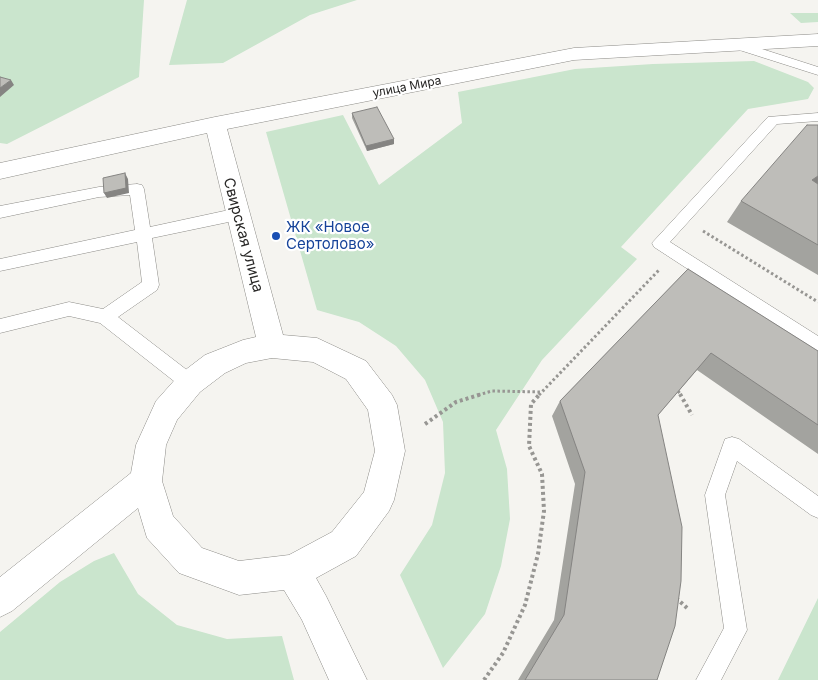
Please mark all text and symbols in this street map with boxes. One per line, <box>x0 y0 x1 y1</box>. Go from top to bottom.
street label: улица Мира <box>371 73 443 101</box>
street label: Свирская улица <box>219 176 267 294</box>
place label: ЖК «Новое Сертолово» <box>286 218 374 253</box>
marker: ЖК «Новое Сертолово» <box>270 230 282 242</box>

